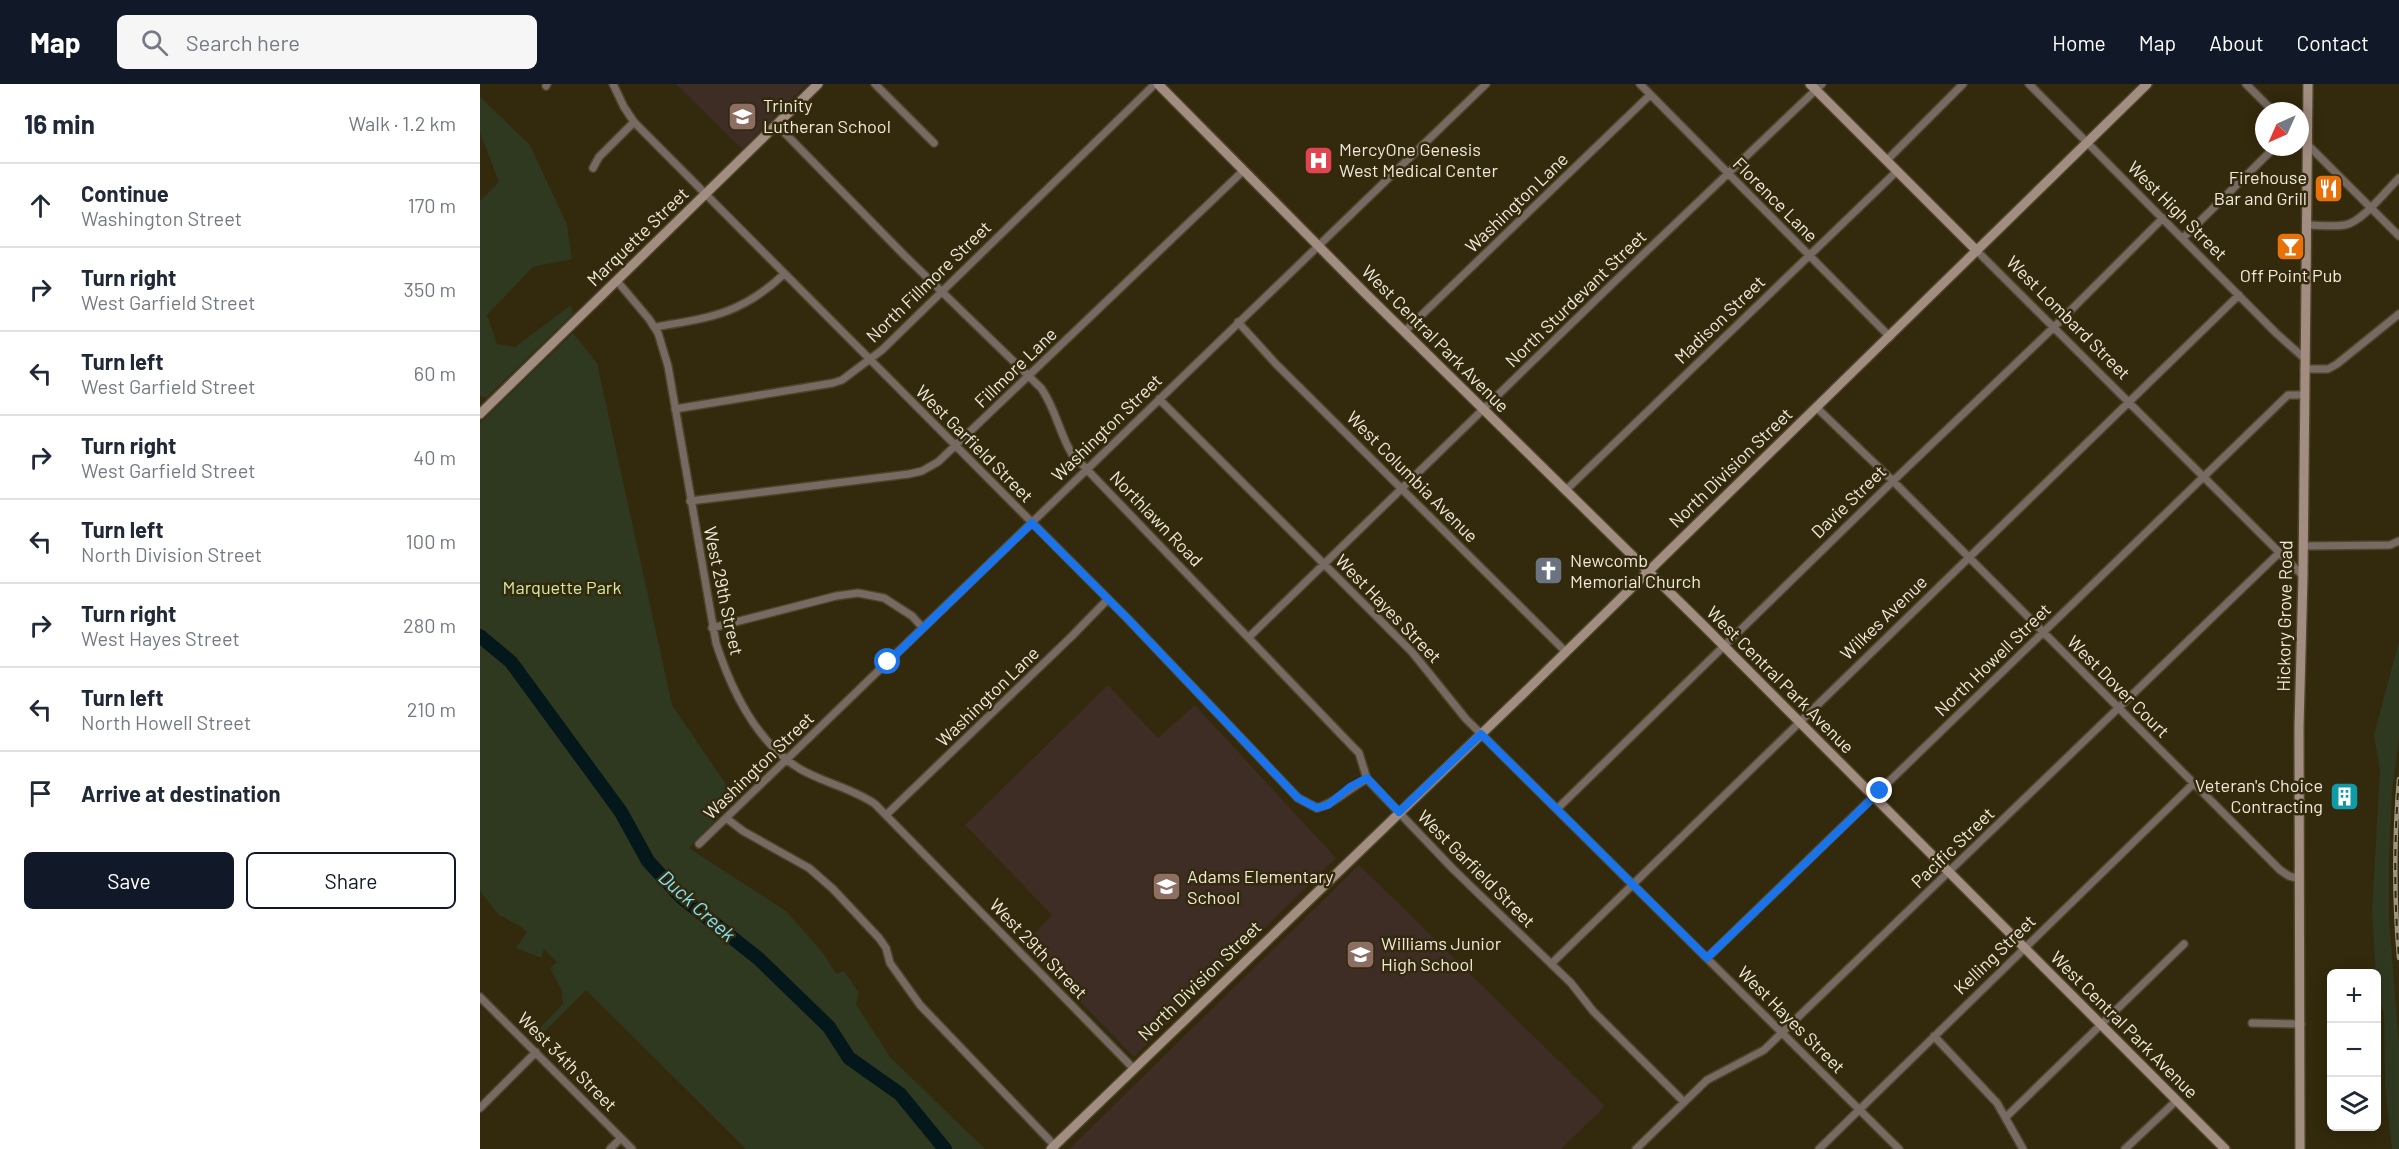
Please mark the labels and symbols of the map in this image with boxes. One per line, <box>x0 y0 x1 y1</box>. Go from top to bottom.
place label: Trinity Lutheran School <box>763 94 891 137</box>
school or university icon: Trinity Lutheran School <box>726 100 758 132</box>
north arrow <box>2255 102 2309 156</box>
place label: MercyOne Genesis West Medical Center <box>1339 138 1498 181</box>
hospital icon: MercyOne Genesis West Medical Center <box>1302 144 1334 176</box>
street label: Washington Lane <box>1460 148 1572 257</box>
street label: Florence Lane <box>1729 152 1823 246</box>
street label: West High Street <box>2123 156 2232 265</box>
place label: Firehouse Bar and Grill <box>2214 166 2307 209</box>
restaurant icon: Firehouse Bar and Grill <box>2312 172 2344 204</box>
street label: Marquette Street <box>582 182 693 290</box>
street label: North Fillmore Street <box>861 216 995 347</box>
street label: North Sturdevant Street <box>1500 225 1650 371</box>
bar icon: Off Point Pub <box>2275 231 2307 263</box>
street label: West Lombard Street <box>2002 251 2135 384</box>
street label: West Central Park Avenue <box>1357 260 1514 417</box>
place label: Off Point Pub <box>2240 264 2342 286</box>
street label: Madison Street <box>1669 271 1769 368</box>
street label: Fillmore Lane <box>970 323 1061 412</box>
street label: Washington Street <box>1047 369 1166 486</box>
street label: West Garfield Street <box>911 380 1038 507</box>
street label: North Division Street <box>1664 403 1797 532</box>
street label: West Columbia Avenue <box>1342 406 1483 547</box>
street label: Davie Street <box>1806 460 1890 542</box>
street label: Northlawn Road <box>1106 466 1208 571</box>
street label: West 29th Street <box>700 524 748 657</box>
street label: Hickory Grove Road <box>2272 540 2296 692</box>
street label: West Hayes Street <box>1331 549 1446 667</box>
place label: Newcomb Memorial Church <box>1570 549 1701 592</box>
church icon: Newcomb Memorial Church <box>1533 555 1565 587</box>
street label: Wilkes Avenue <box>1835 570 1931 664</box>
park label: Marquette Park <box>503 576 621 598</box>
street label: North Howell Street <box>1930 598 2055 720</box>
street label: West Central Park Avenue <box>1702 601 1859 758</box>
street label: West Dover Court <box>2063 631 2174 742</box>
street label: Washington Lane <box>931 642 1043 751</box>
route start <box>874 648 900 674</box>
street label: Washington Street <box>699 707 818 824</box>
place label: Veteran's Choice Contracting <box>2195 774 2323 817</box>
route end <box>1866 777 1892 803</box>
building icon: Veteran's Choice Contracting <box>2328 780 2360 812</box>
street label: Pacific Street <box>1906 802 1998 892</box>
street label: West Garfield Street <box>1413 805 1540 932</box>
water label: Duck Creek <box>654 865 741 946</box>
place label: Adams Elementary School <box>1187 865 1334 908</box>
school or university icon: Adams Elementary School <box>1150 871 1182 903</box>
street label: West 29th Street <box>985 893 1092 1003</box>
street label: Kelling Street <box>1949 910 2040 999</box>
street label: North Division Street <box>1133 916 1266 1045</box>
place label: Williams Junior High School <box>1381 932 1502 975</box>
school or university icon: Williams Junior High School <box>1344 938 1376 970</box>
street label: West Central Park Avenue <box>2046 946 2203 1103</box>
street label: West Hayes Street <box>1733 961 1850 1078</box>
street label: West 34th Street <box>513 1007 622 1116</box>

